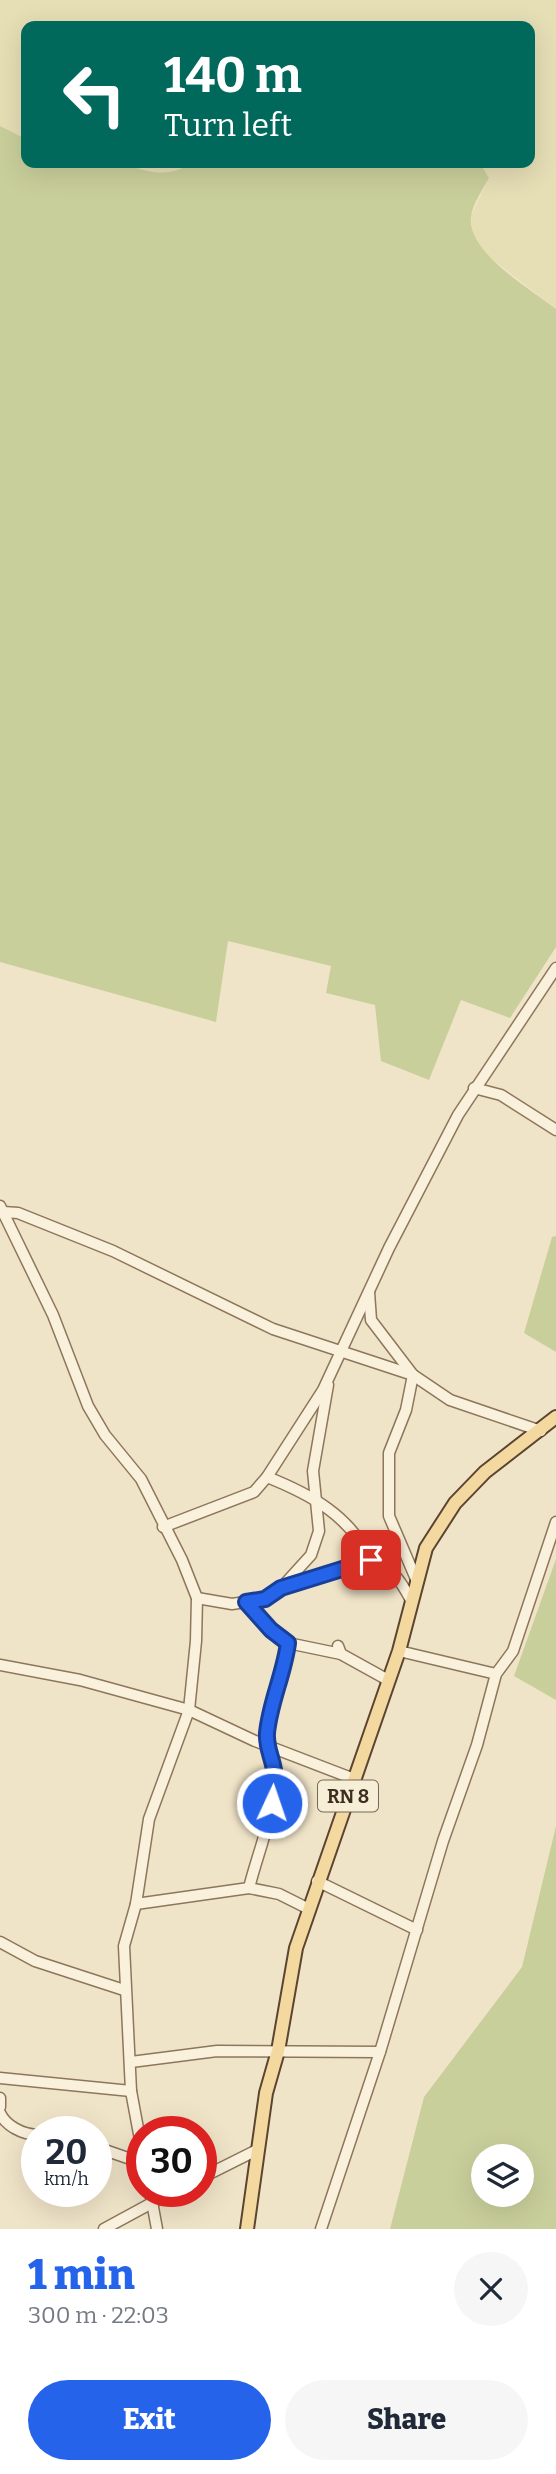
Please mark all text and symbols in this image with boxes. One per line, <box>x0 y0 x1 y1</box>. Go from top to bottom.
text: 140 m <box>164 46 302 105</box>
icon: left <box>49 49 140 140</box>
text: Turn left <box>164 106 292 144</box>
pin <box>341 1530 401 1590</box>
icon: arrive <box>352 1541 390 1579</box>
position arrow <box>235 1766 309 1840</box>
road number: RN 8 <box>318 1780 378 1812</box>
speed limit sign: 30 <box>126 2116 217 2207</box>
text: 20 <box>46 2131 87 2173</box>
map controls <box>471 2144 534 2207</box>
button: layers <box>471 2144 534 2207</box>
text: km/h <box>44 2168 89 2190</box>
text: 1 min <box>28 2250 135 2300</box>
button: close <box>454 2252 528 2326</box>
text: 300 m · 22:03 <box>28 2301 169 2329</box>
button: Exit <box>28 2380 271 2460</box>
button: Share <box>285 2380 528 2460</box>

